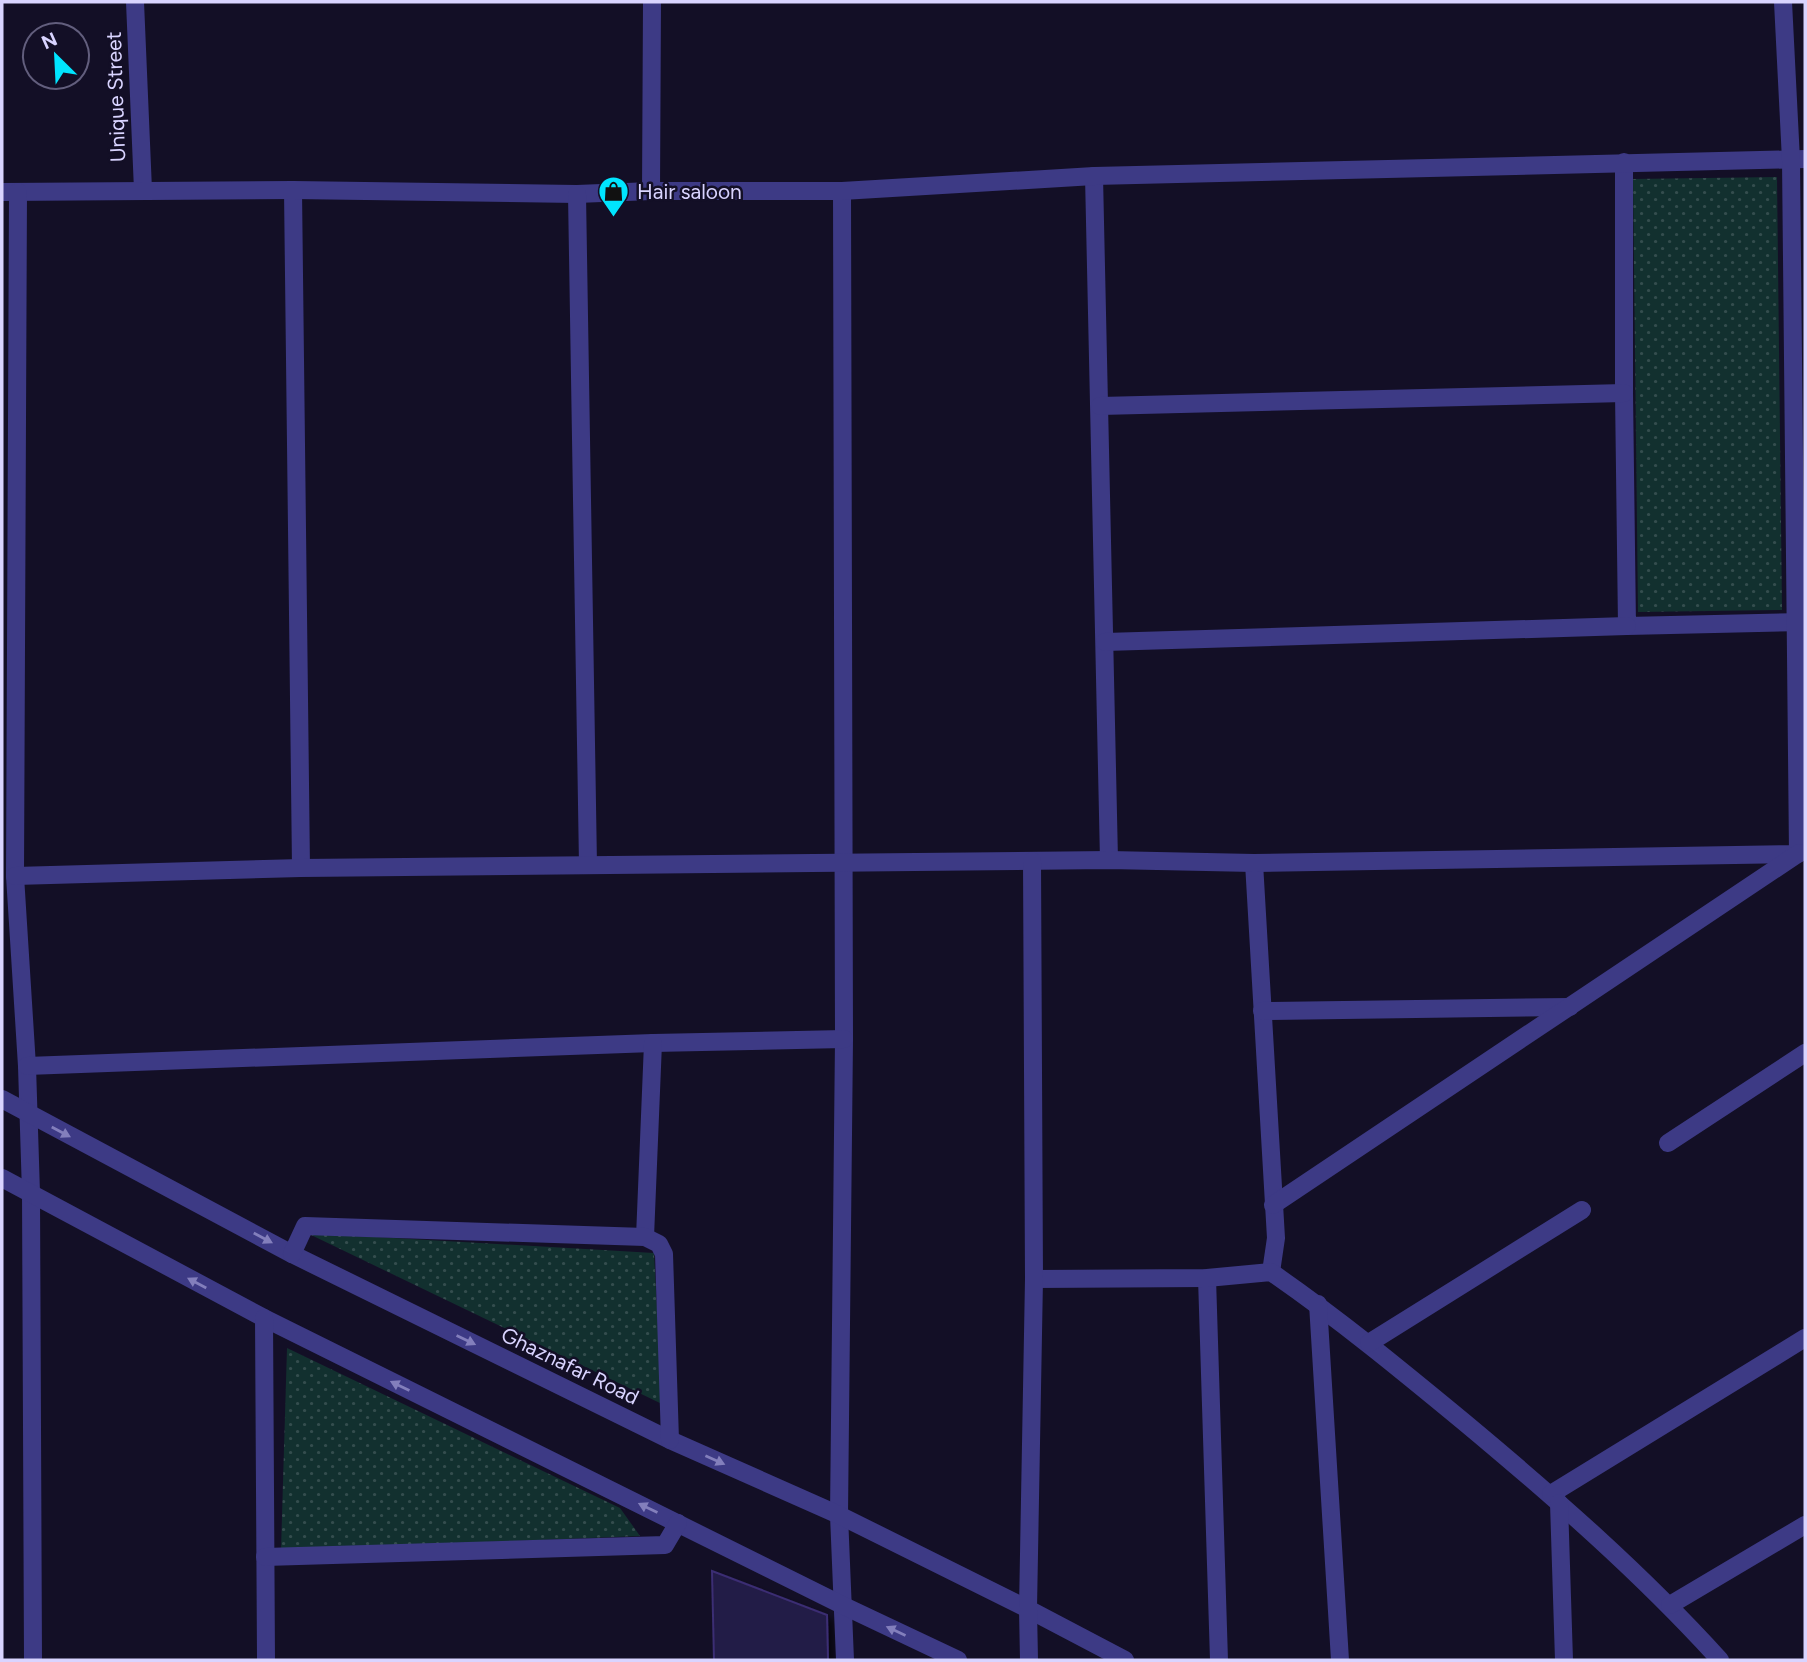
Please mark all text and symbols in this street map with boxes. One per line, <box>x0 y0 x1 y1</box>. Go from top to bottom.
north arrow <box>21 21 91 91</box>
text: N <box>38 27 61 54</box>
street label: Unique Street <box>101 31 130 163</box>
shop icon: Hair saloon <box>597 175 631 219</box>
place label: Hair saloon <box>637 179 742 204</box>
one-way arrow <box>52 1126 71 1138</box>
one-way arrow <box>253 1233 273 1244</box>
one-way arrow <box>187 1277 207 1289</box>
street label: Ghaznafar Road <box>497 1321 643 1410</box>
one-way arrow <box>456 1334 476 1345</box>
one-way arrow <box>390 1380 410 1391</box>
one-way arrow <box>705 1454 725 1466</box>
one-way arrow <box>638 1503 658 1514</box>
one-way arrow <box>886 1625 906 1637</box>

